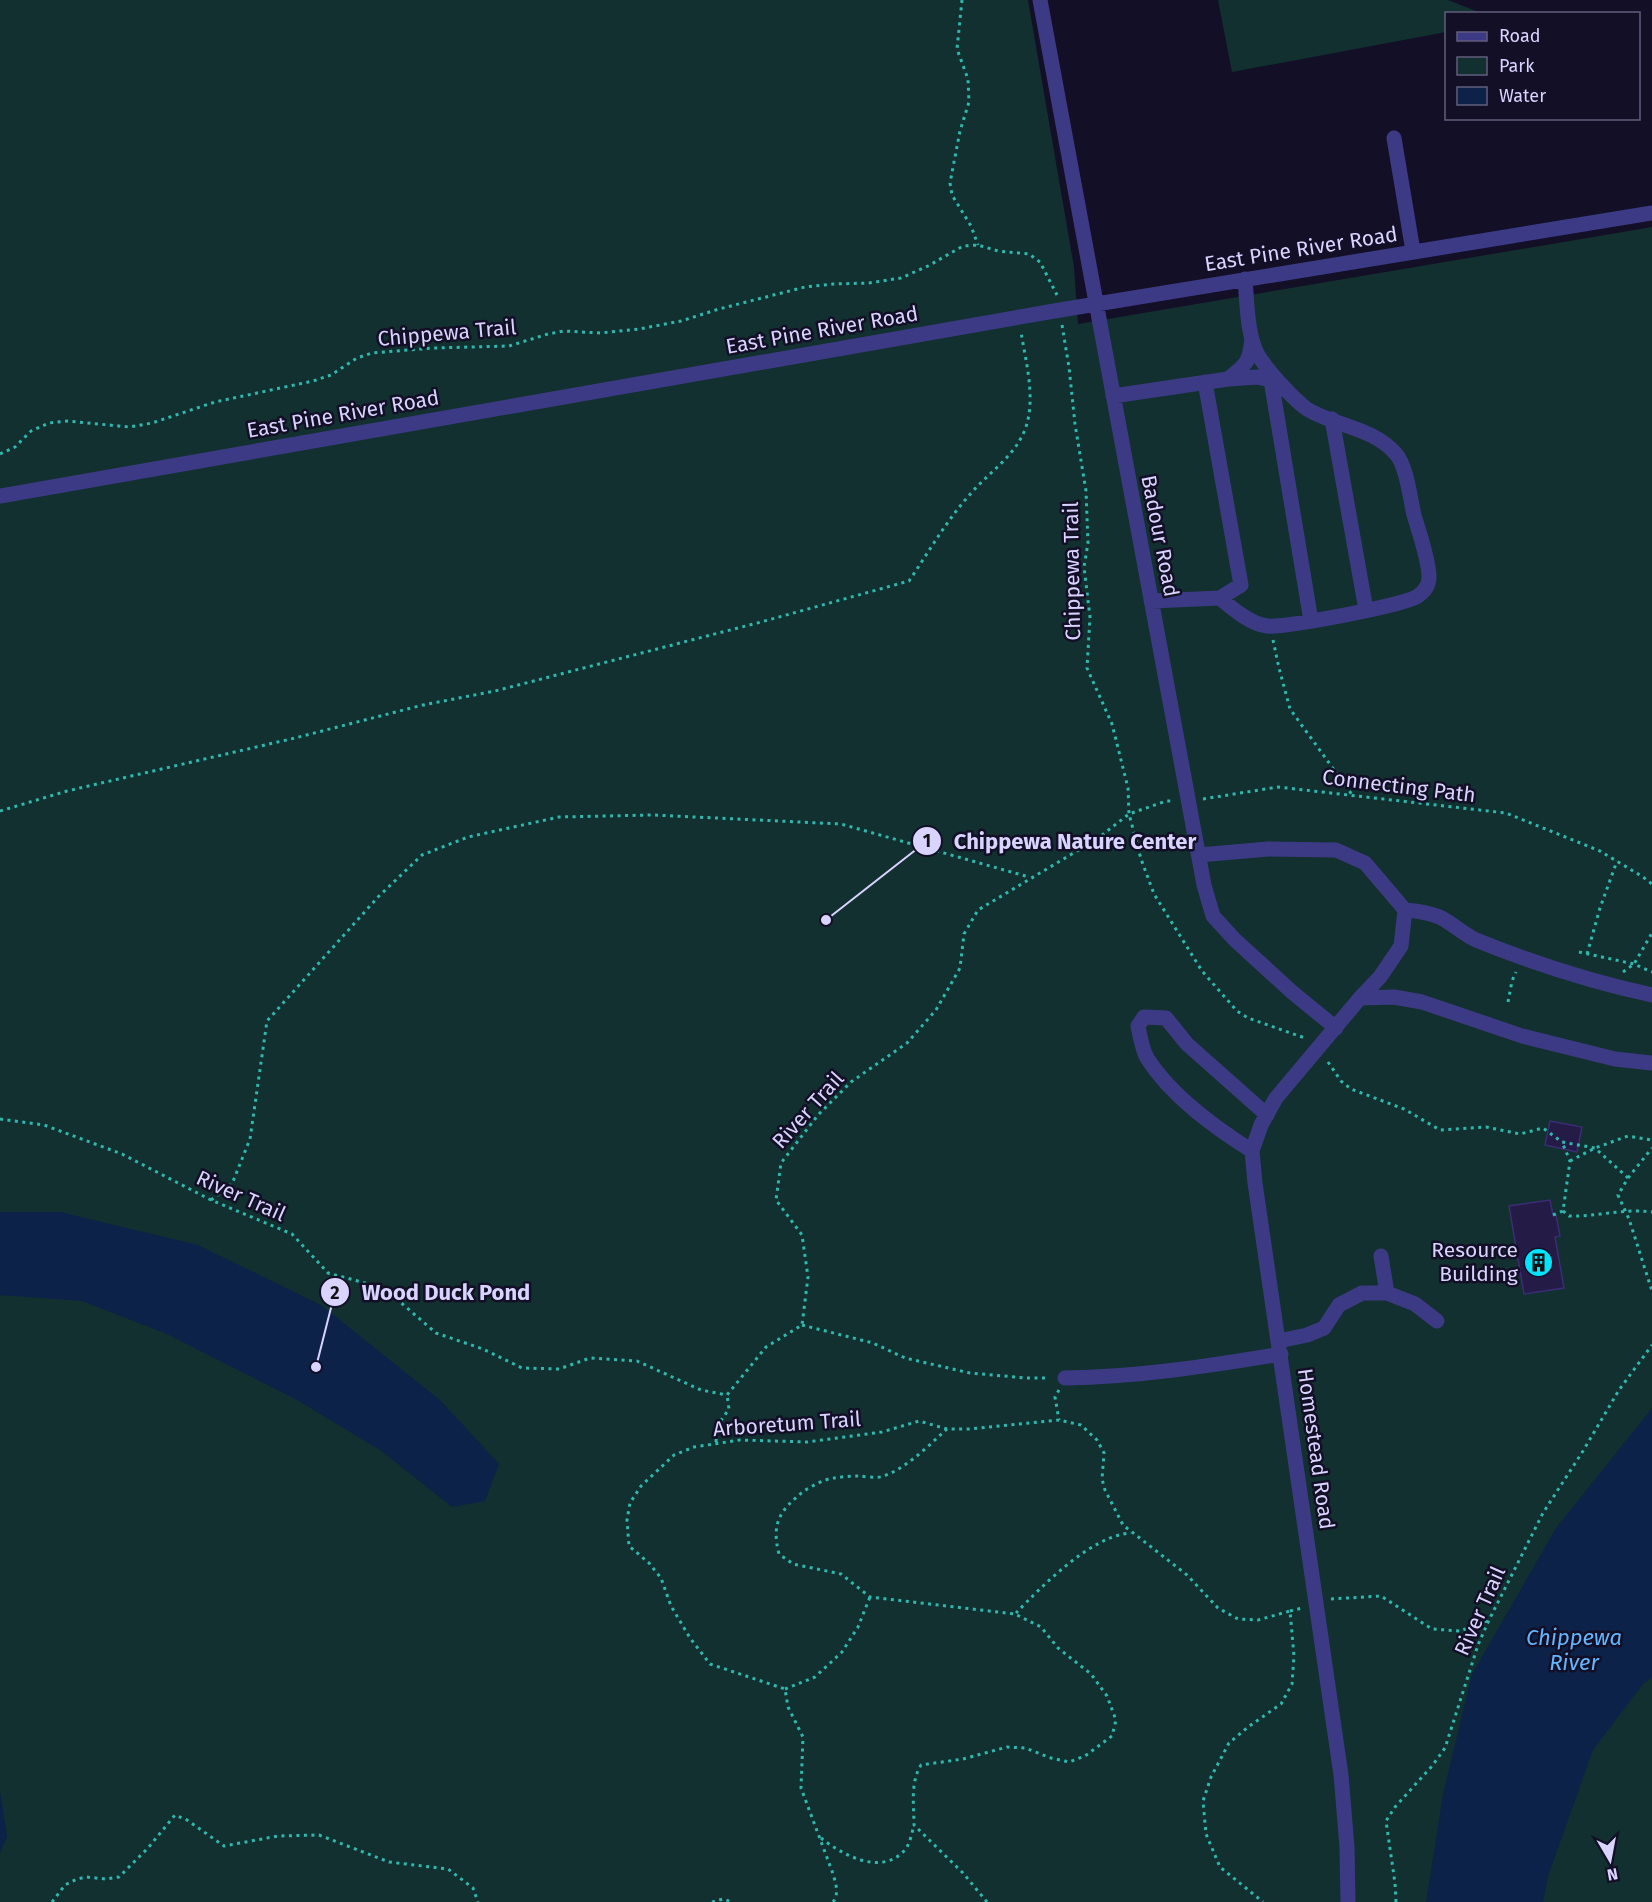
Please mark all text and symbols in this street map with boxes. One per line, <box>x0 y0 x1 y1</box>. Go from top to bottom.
legend <box>1445 12 1640 120</box>
text: Road <box>1499 25 1541 47</box>
text: Park <box>1499 55 1535 77</box>
text: Water <box>1499 85 1546 107</box>
street label: East Pine River Road <box>1203 221 1399 277</box>
street label: East Pine River Road <box>724 300 920 360</box>
street label: Chippewa Trail <box>377 314 517 352</box>
street label: East Pine River Road <box>245 384 441 444</box>
street label: Badour Road <box>1135 473 1185 599</box>
street label: Chippewa Trail <box>1058 501 1086 641</box>
street label: Connecting Path <box>1321 764 1477 808</box>
callout: Chippewa Nature Center <box>912 821 1208 861</box>
text: Chippewa Nature Center <box>954 828 1196 855</box>
text: 1 <box>923 830 931 852</box>
street label: River Trail <box>767 1066 849 1154</box>
street label: River Trail <box>192 1165 290 1227</box>
place label: Resource Building <box>1431 1237 1518 1287</box>
building icon: Resource Building <box>1523 1246 1555 1278</box>
callout: Wood Duck Pond <box>320 1272 542 1312</box>
text: Wood Duck Pond <box>362 1279 530 1306</box>
text: 2 <box>330 1282 340 1304</box>
street label: Homestead Road <box>1292 1367 1340 1531</box>
street label: Arboretum Trail <box>712 1406 862 1442</box>
street label: River Trail <box>1449 1562 1511 1660</box>
water label: Chippewa River <box>1526 1624 1622 1676</box>
north arrow <box>1580 1830 1640 1890</box>
text: N <box>1606 1864 1619 1885</box>

